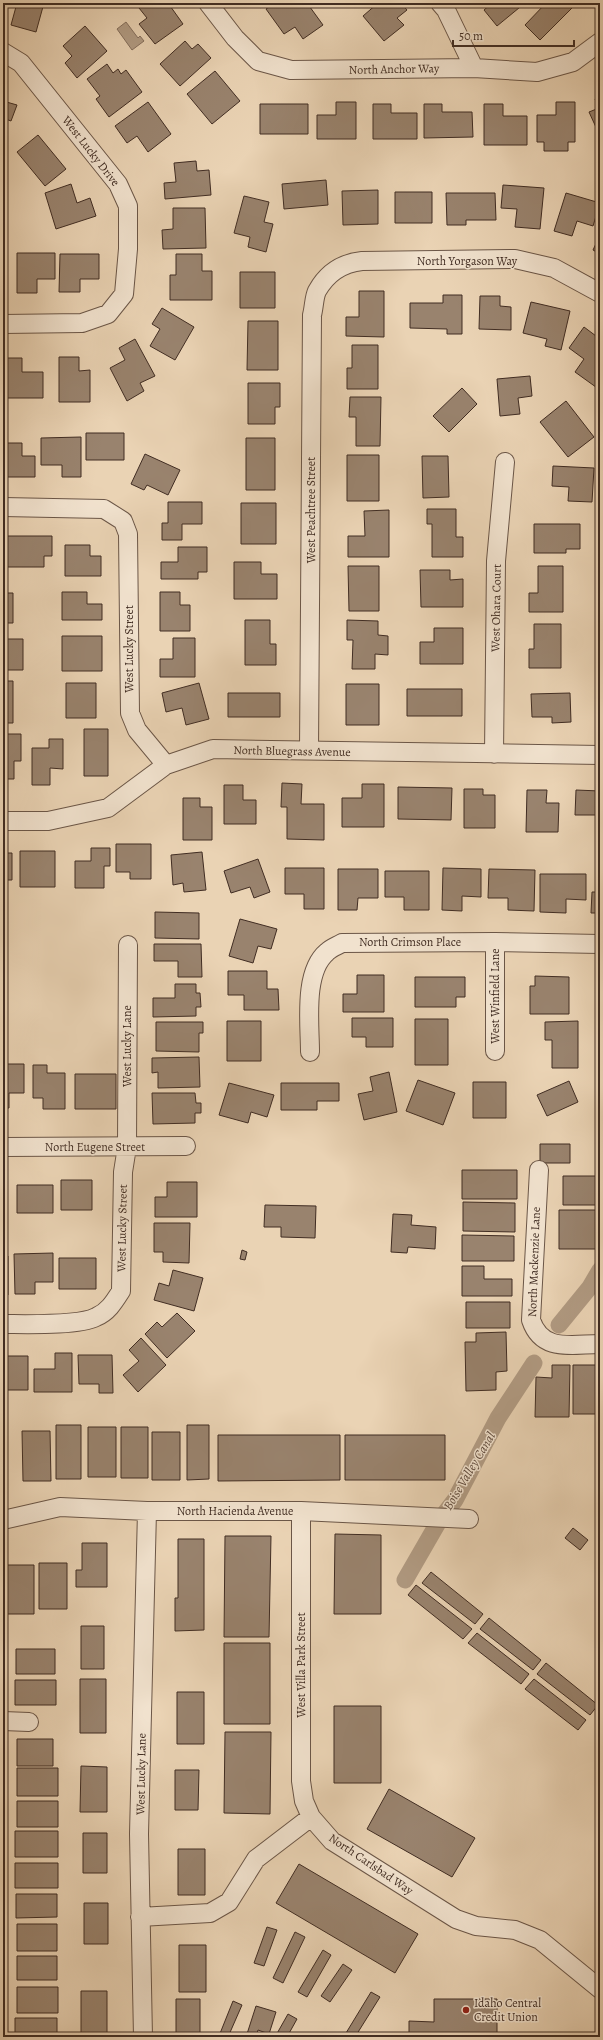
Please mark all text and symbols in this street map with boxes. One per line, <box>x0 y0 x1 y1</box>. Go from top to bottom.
scale bar <box>453 22 574 48</box>
text: 50 m <box>459 28 483 44</box>
street label: North Anchor Way <box>349 60 440 78</box>
street label: West Lucky Drive <box>58 112 124 189</box>
street label: North Yorgason Way <box>417 253 518 269</box>
street label: West Peachtree Street <box>303 457 319 564</box>
street label: West Ohara Court <box>487 564 505 653</box>
street label: West Lucky Street <box>121 605 137 694</box>
street label: North Bluegrass Avenue <box>233 742 351 760</box>
street label: North Crimson Place <box>359 934 461 950</box>
street label: West Winfield Lane <box>487 948 503 1045</box>
street label: West Lucky Lane <box>119 1005 135 1088</box>
street label: North Eugene Street <box>45 1139 145 1155</box>
street label: West Lucky Street <box>113 1184 131 1273</box>
street label: North Mackenzie Lane <box>524 1207 544 1317</box>
water label: Boise Valley Canal <box>439 1428 499 1513</box>
street label: North Hacienda Avenue <box>177 1503 293 1519</box>
street label: West Villa Park Street <box>293 1612 309 1719</box>
street label: West Lucky Lane <box>132 1733 150 1816</box>
street label: North Carlsbad Way <box>326 1830 417 1899</box>
place label: Idaho Central Credit Union <box>474 1995 541 2025</box>
marker: Idaho Central Credit Union <box>461 2005 471 2015</box>

